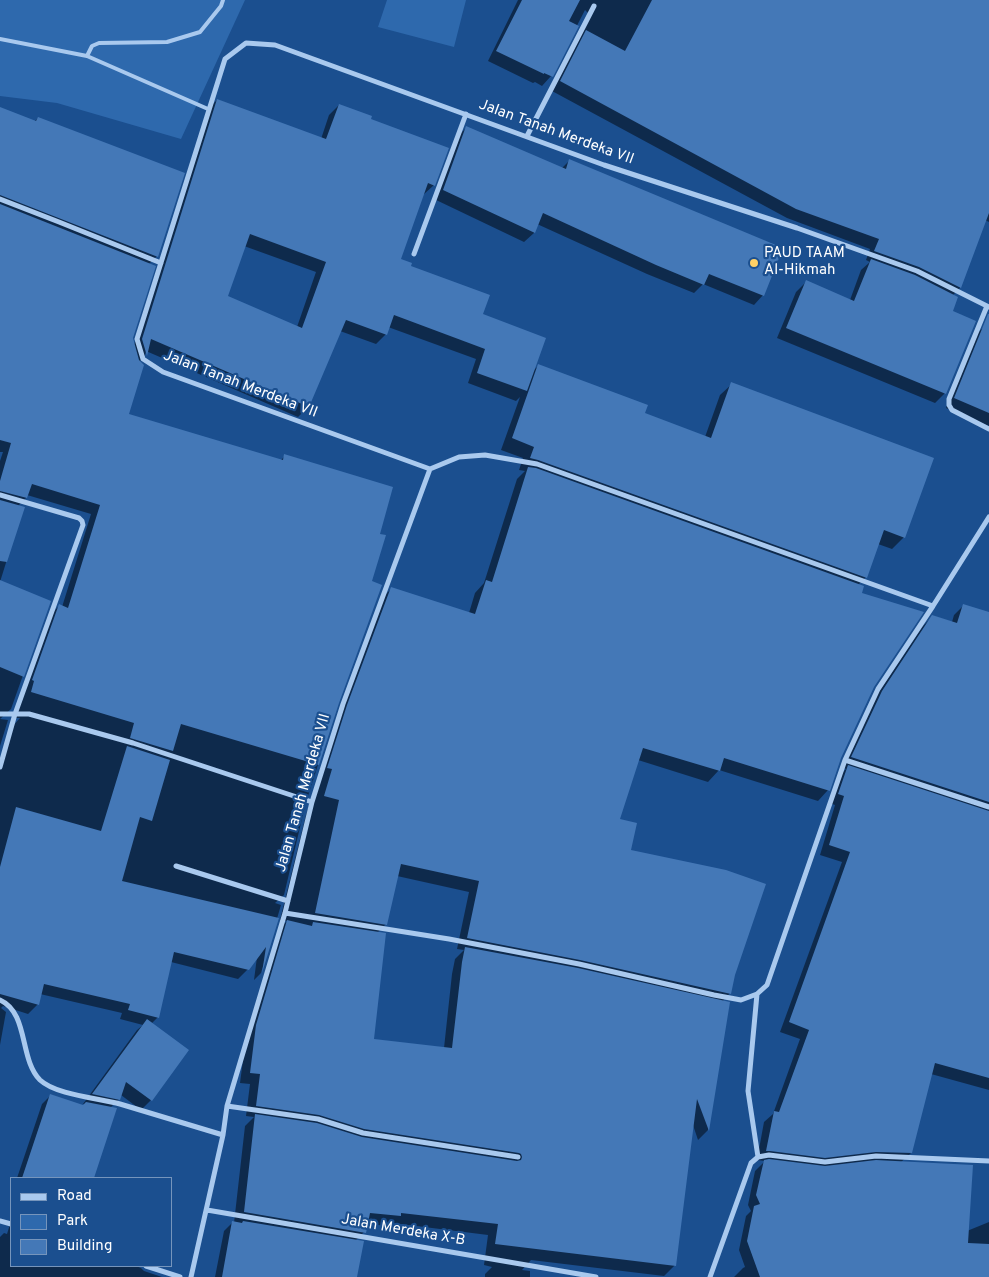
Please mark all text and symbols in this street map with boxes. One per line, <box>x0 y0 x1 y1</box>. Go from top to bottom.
street label: Jalan Tanah Merdeka VII <box>476 97 636 169</box>
place label: PAUD TAAM Al-Hikmah <box>764 245 845 280</box>
marker: PAUD TAAM Al-Hikmah <box>748 257 760 269</box>
street label: Jalan Tanah Merdeka VII <box>160 347 320 423</box>
street label: Jalan Tanah Merdeka VII <box>273 712 335 874</box>
legend <box>10 1177 172 1267</box>
text: Road <box>57 1187 92 1206</box>
street label: Jalan Merdeka X-B <box>340 1211 466 1251</box>
text: Park <box>57 1212 88 1231</box>
text: Building <box>57 1237 112 1256</box>

